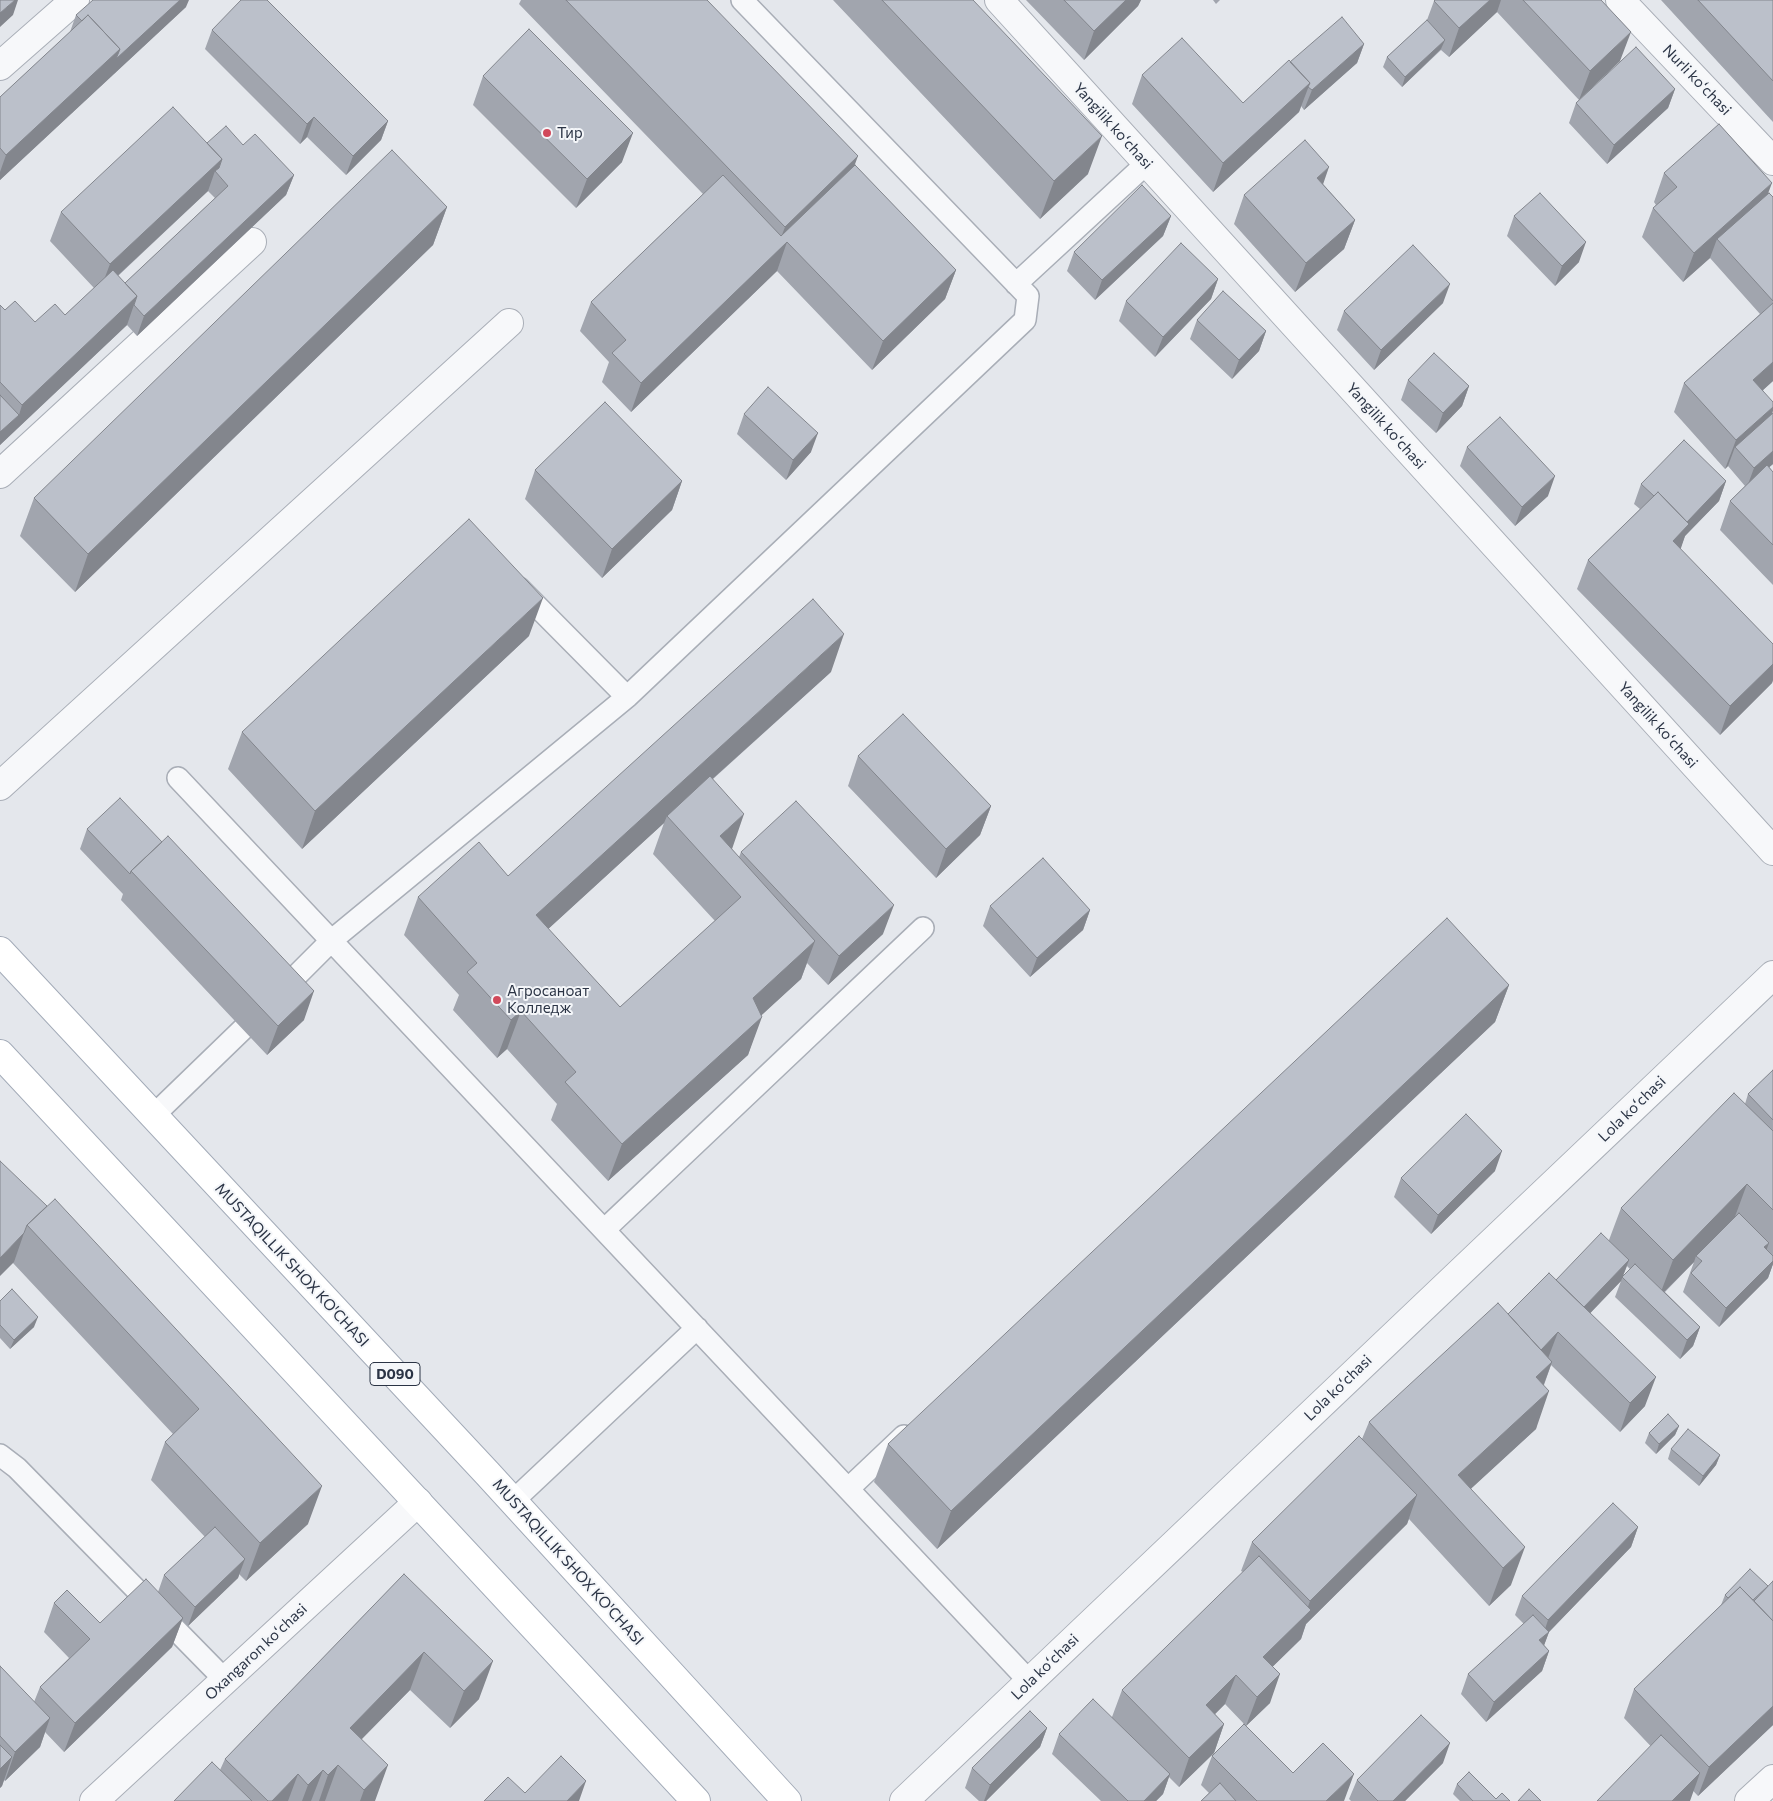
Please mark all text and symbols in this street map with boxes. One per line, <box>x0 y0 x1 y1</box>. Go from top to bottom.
street label: Nurli koʻchasi <box>1659 41 1735 119</box>
street label: Yangilik koʻchasi <box>1069 79 1157 173</box>
place label: Тир <box>557 124 583 142</box>
marker: Тир <box>541 127 553 139</box>
street label: Yangilik koʻchasi <box>1342 379 1430 473</box>
street label: Yangilik koʻchasi <box>1614 678 1702 772</box>
place label: Агросаноат Колледж <box>507 982 589 1017</box>
marker: Агросаноат Колледж <box>491 994 503 1006</box>
street label: Lola koʻchasi <box>1595 1072 1669 1146</box>
street label: MUSTAQILLIK SHOX KO'CHASI <box>211 1179 373 1351</box>
street label: Lola koʻchasi <box>1301 1351 1375 1425</box>
road number: D090 <box>370 1362 420 1386</box>
street label: MUSTAQILLIK SHOX KO'CHASI <box>489 1475 647 1649</box>
street label: Oxangaron koʻchasi <box>201 1600 311 1704</box>
street label: Lola koʻchasi <box>1008 1630 1082 1704</box>

